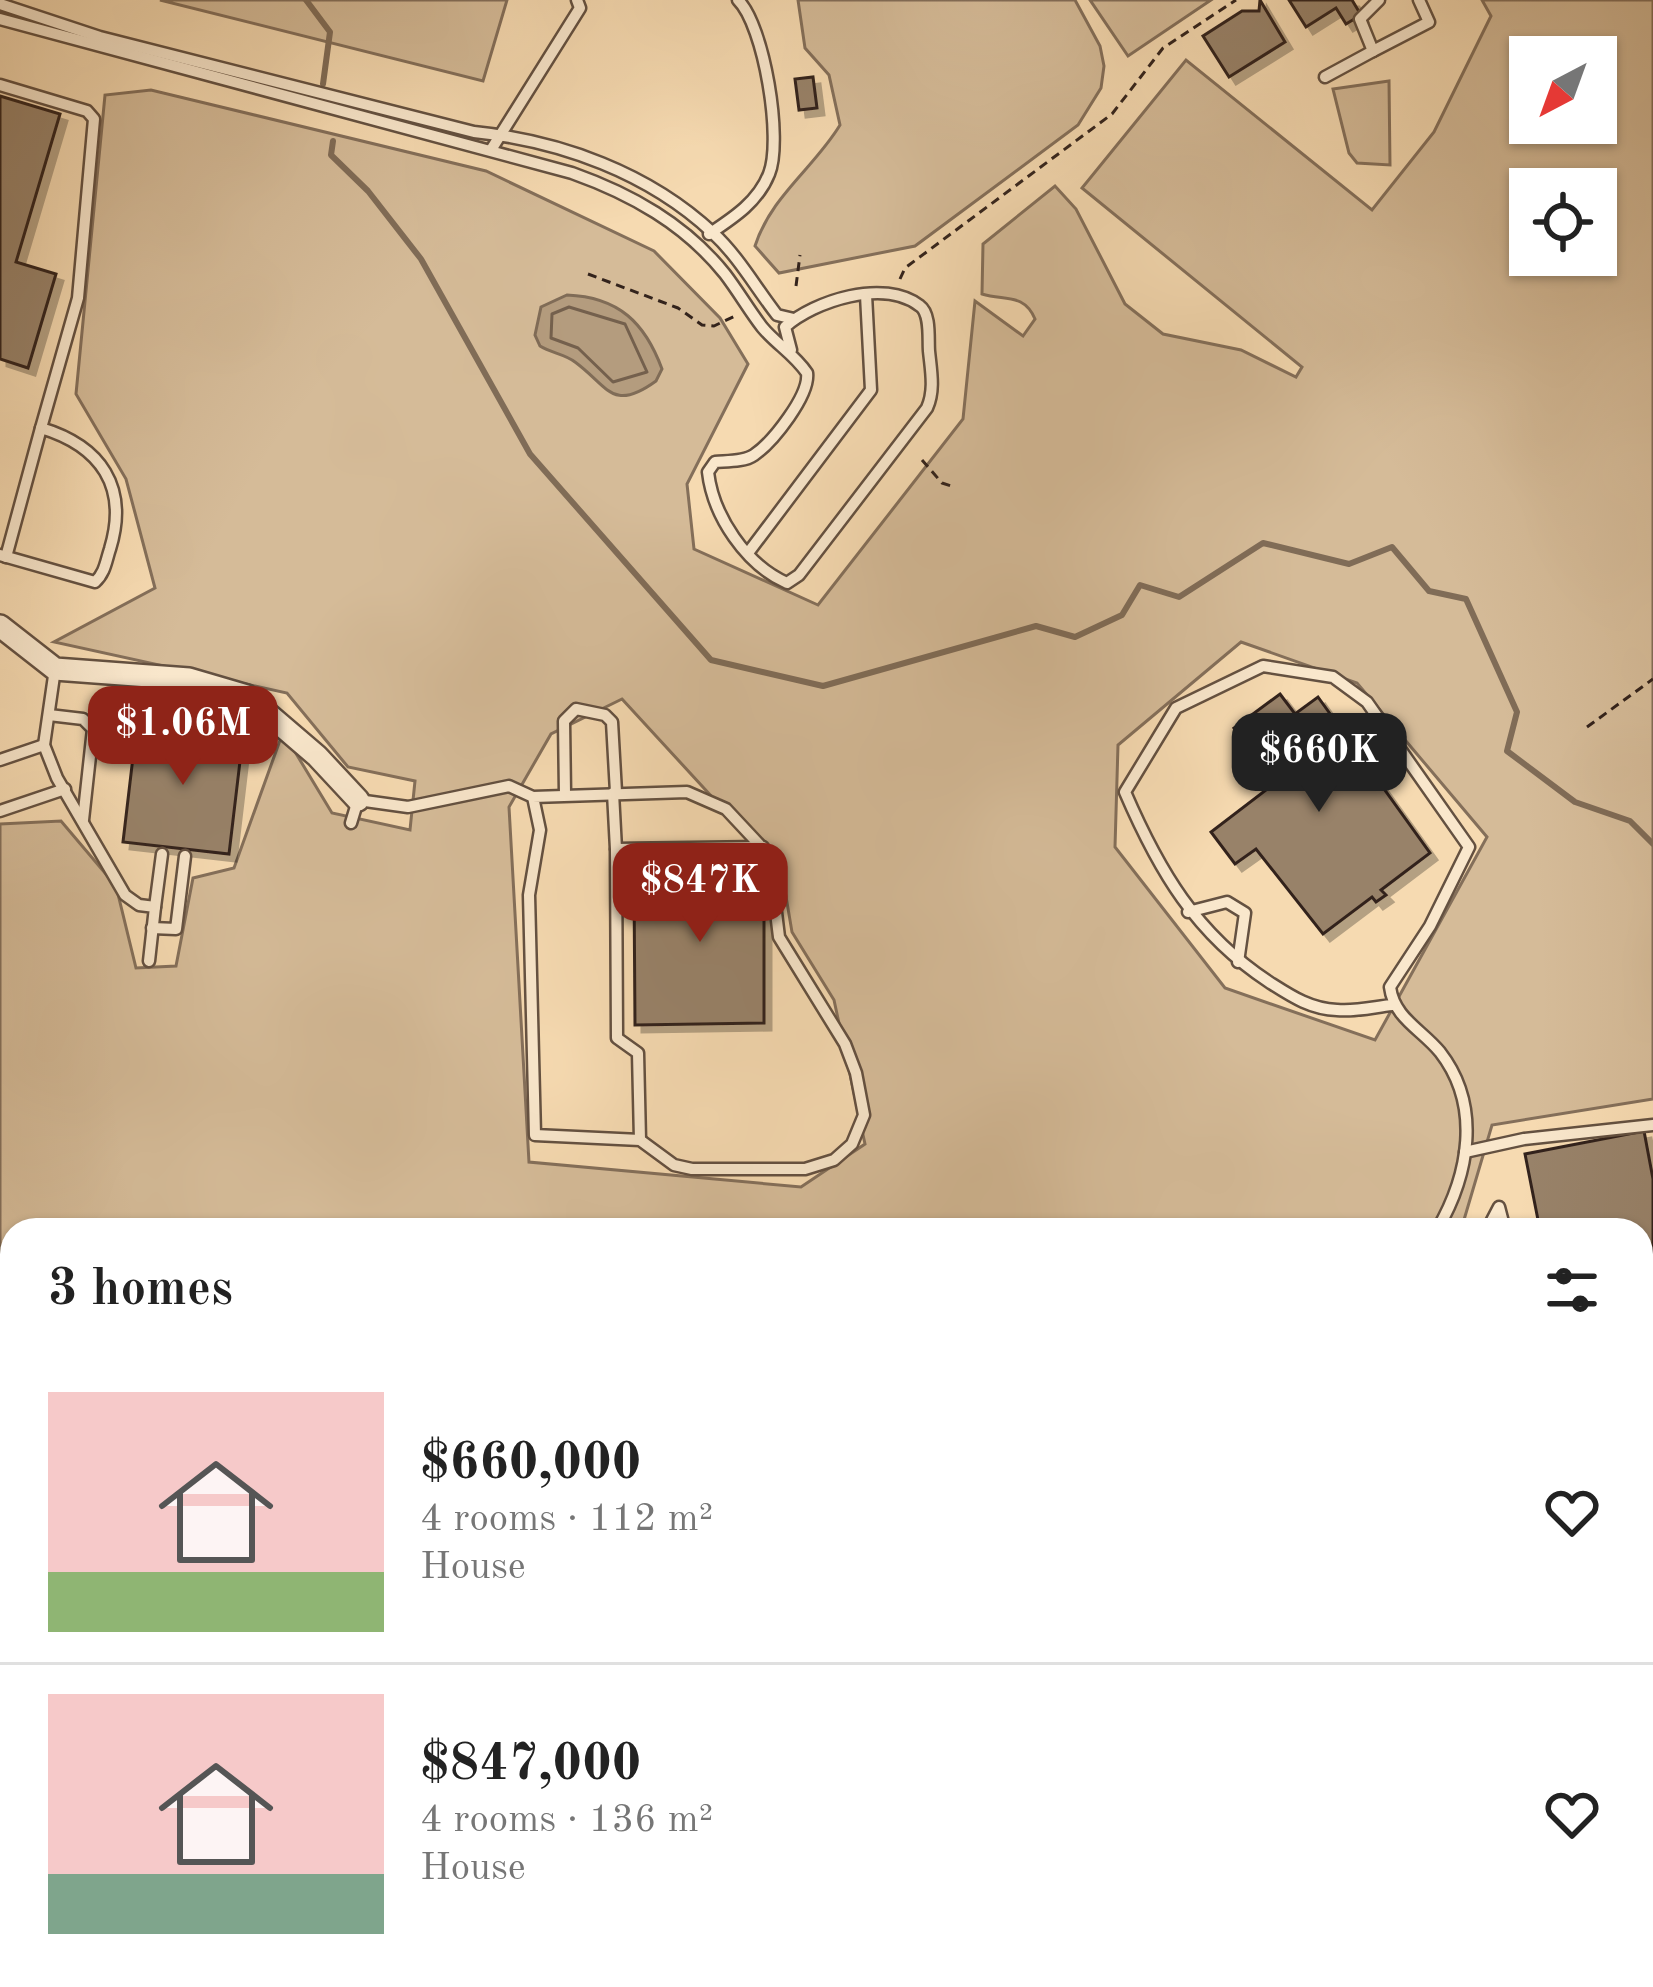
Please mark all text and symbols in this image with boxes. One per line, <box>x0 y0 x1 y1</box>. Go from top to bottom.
north arrow <box>1509 36 1617 144</box>
map controls <box>1509 36 1617 276</box>
button: locate <box>1509 168 1617 276</box>
pin: $1.06M <box>85 686 281 788</box>
text: $1.06M <box>115 705 251 744</box>
pin: $660K <box>1235 713 1403 815</box>
text: $660K <box>1259 732 1379 771</box>
pin: $847K <box>616 843 784 945</box>
text: $847K <box>640 862 760 901</box>
icon: filters <box>1539 1257 1605 1323</box>
text: 3 homes <box>48 1265 233 1316</box>
text: $660,000 <box>420 1439 641 1490</box>
icon: home <box>144 1440 288 1584</box>
icon: heart <box>1539 1479 1605 1545</box>
text: 4 rooms · 112 m² <box>420 1500 713 1539</box>
text: House <box>420 1548 526 1587</box>
text: $847,000 <box>420 1740 641 1791</box>
icon: home <box>144 1742 288 1886</box>
icon: heart <box>1539 1781 1605 1847</box>
text: 4 rooms · 136 m² <box>420 1801 713 1840</box>
text: House <box>420 1849 526 1888</box>

